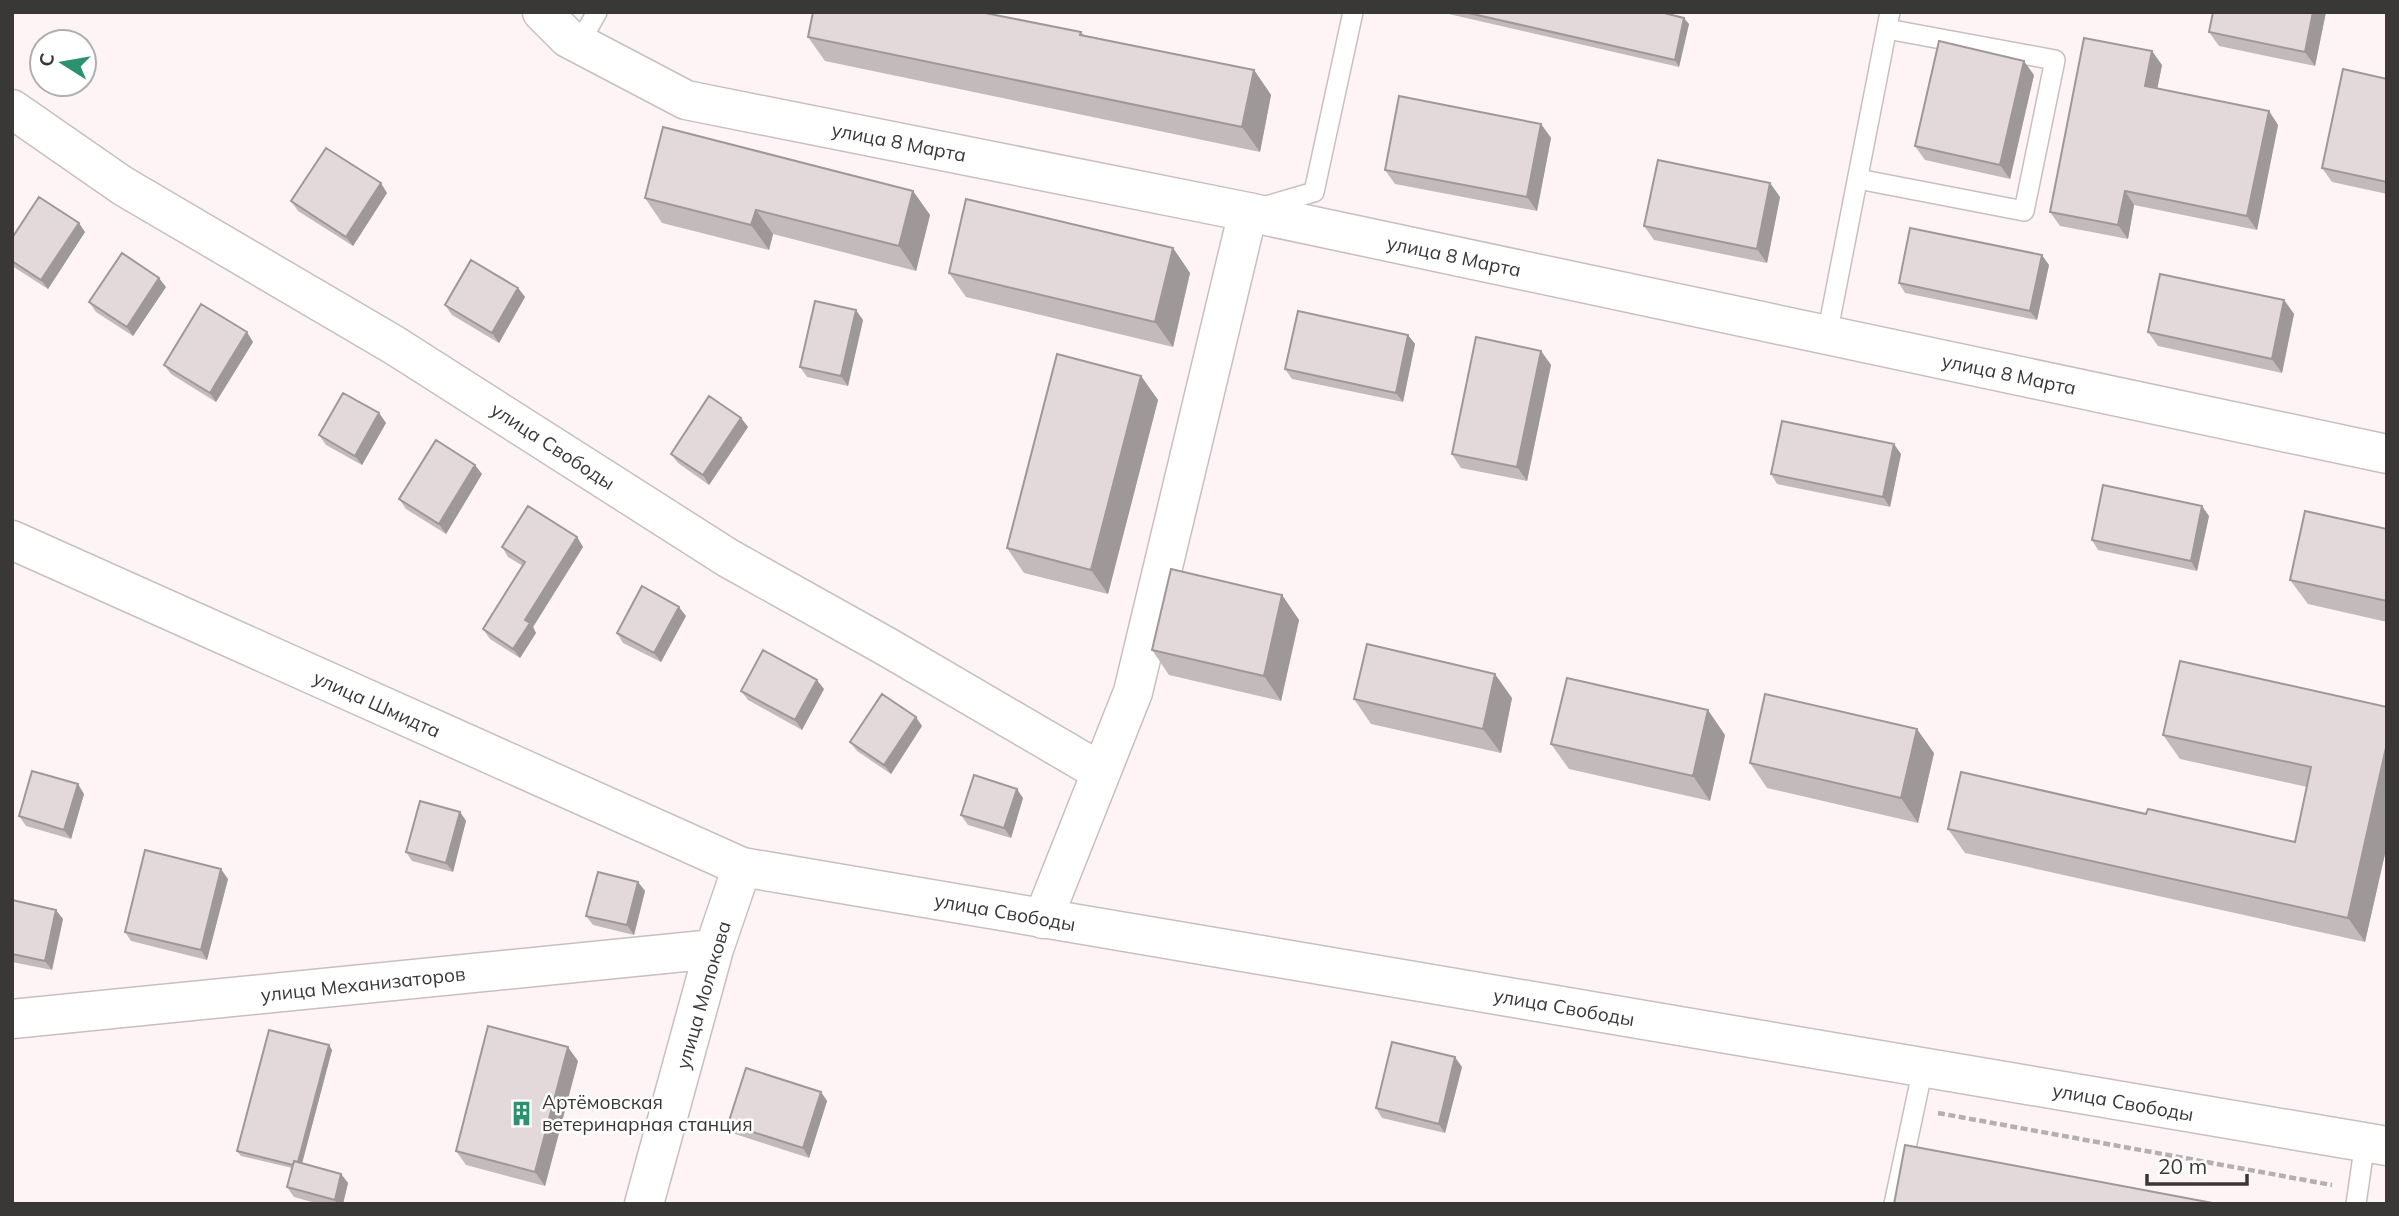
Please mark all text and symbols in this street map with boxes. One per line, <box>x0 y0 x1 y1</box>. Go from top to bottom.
north arrow <box>28 28 98 98</box>
text: С <box>33 51 59 68</box>
street label: улица 8 Марта <box>830 117 968 167</box>
street label: улица 8 Марта <box>1385 230 1523 282</box>
street label: улица 8 Марта <box>1940 348 2078 400</box>
street label: улица Свободы <box>487 397 619 495</box>
street label: улица Шмидта <box>310 665 444 743</box>
street label: улица Свободы <box>933 888 1077 936</box>
street label: улица Молокова <box>670 918 736 1072</box>
street label: улица Механизаторов <box>260 961 466 1007</box>
street label: улица Свободы <box>1492 983 1636 1031</box>
street label: улица Свободы <box>2051 1078 2195 1126</box>
place label: Артёмовская ветеринарная станция <box>542 1090 753 1136</box>
building icon: Артёмовская ветеринарная станция <box>508 1099 536 1127</box>
scale bar <box>2147 1142 2247 1186</box>
text: 20 m <box>2158 1153 2207 1179</box>

